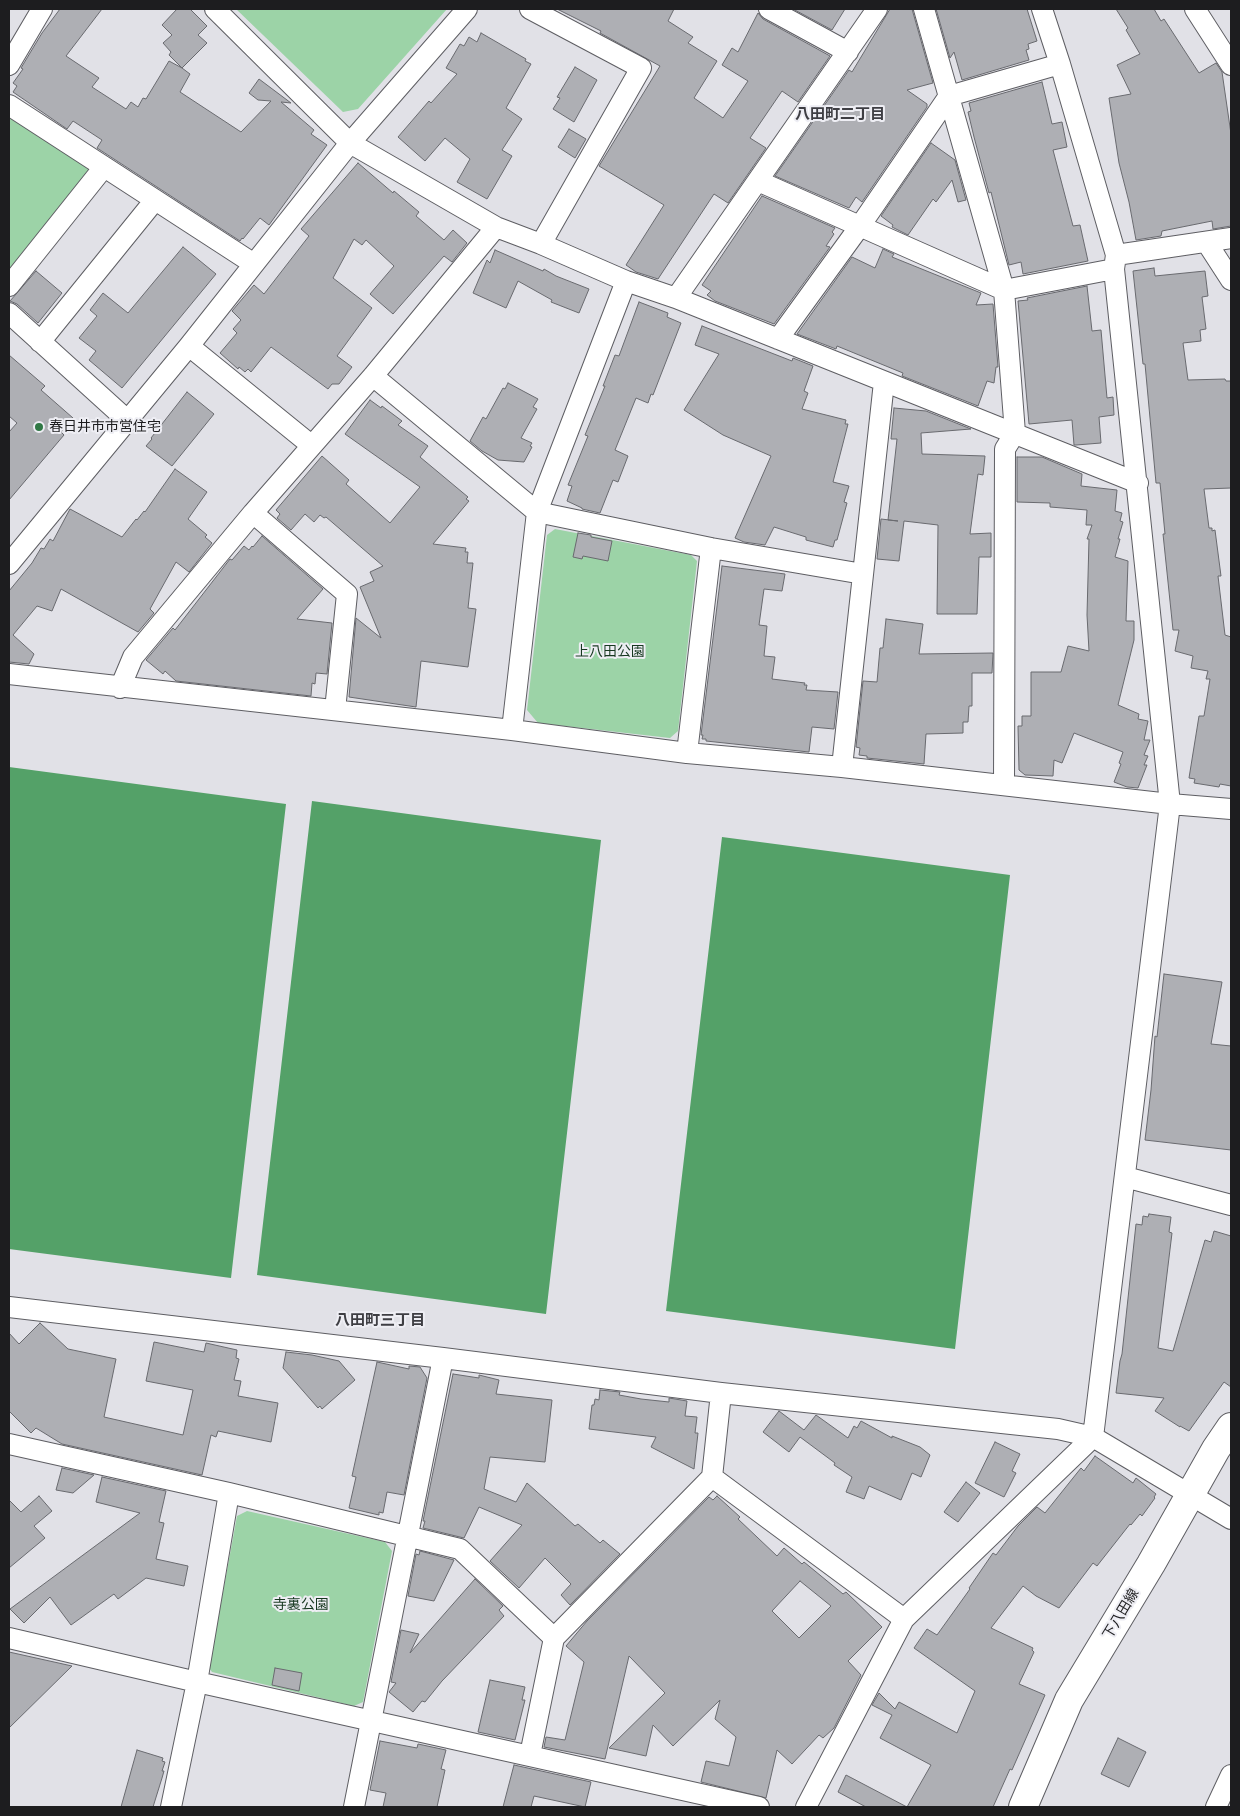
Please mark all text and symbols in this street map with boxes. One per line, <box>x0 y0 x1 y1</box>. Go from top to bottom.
district label: 八田町二丁目 <box>795 105 885 123</box>
place label: 春日井市市営住宅 <box>49 419 161 435</box>
marker: 春日井市市営住宅 <box>33 421 45 433</box>
park label: 上八田公園 <box>575 644 645 660</box>
district label: 八田町三丁目 <box>335 1311 425 1329</box>
street label: 下八田線 <box>1099 1586 1143 1642</box>
park label: 寺裏公園 <box>273 1597 329 1613</box>

